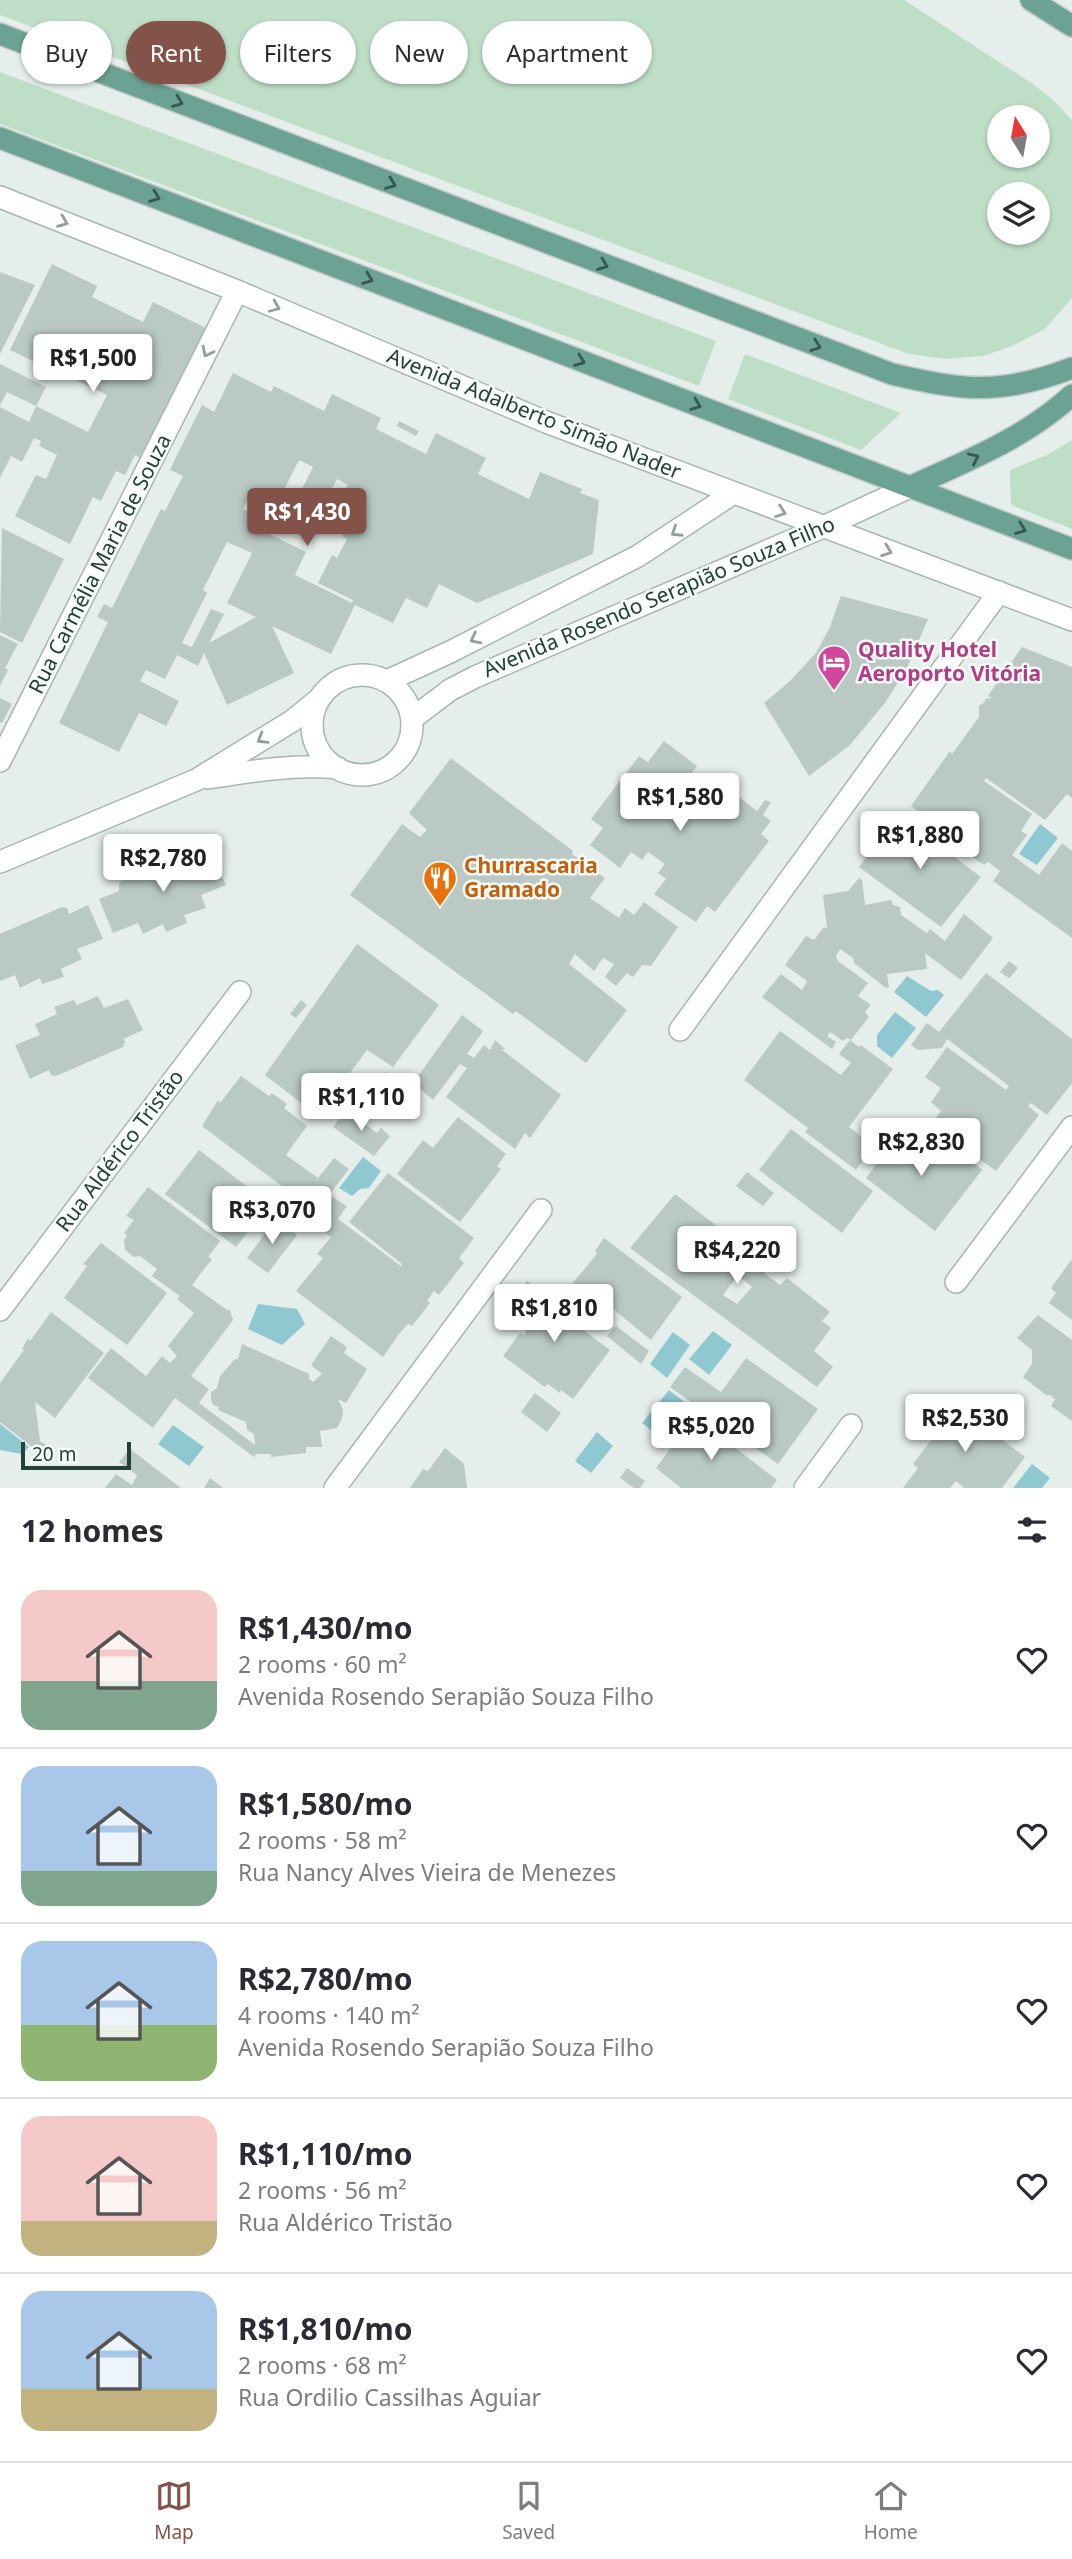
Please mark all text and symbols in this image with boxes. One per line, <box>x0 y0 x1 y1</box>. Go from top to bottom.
chip: Buy <box>21 21 112 84</box>
chip: Rent <box>126 21 226 84</box>
chip: Filters <box>240 21 356 84</box>
chip: New <box>370 21 468 84</box>
chip: Apartment <box>482 21 652 84</box>
one-way arrow <box>172 94 184 108</box>
north arrow <box>987 105 1050 168</box>
map controls <box>987 105 1050 245</box>
one-way arrow <box>384 175 396 189</box>
button: layers <box>987 182 1050 245</box>
one-way arrow <box>149 189 161 203</box>
one-way arrow <box>57 214 69 228</box>
one-way arrow <box>597 257 609 271</box>
one-way arrow <box>361 271 373 285</box>
one-way arrow <box>267 299 280 313</box>
pin: R$1,500 <box>28 334 158 394</box>
one-way arrow <box>809 337 821 351</box>
text: R$1,500 <box>49 341 137 373</box>
street label: Avenida Adalberto Simão Nader <box>383 341 686 485</box>
one-way arrow <box>201 345 215 357</box>
one-way arrow <box>573 352 585 366</box>
one-way arrow <box>689 396 701 410</box>
street label: Rua Carmélia Maria de Souza <box>21 429 177 698</box>
one-way arrow <box>967 452 979 466</box>
pin: R$1,430 <box>242 489 372 548</box>
text: R$1,430 <box>263 495 351 527</box>
one-way arrow <box>774 503 786 517</box>
street label: Avenida Rosendo Serapião Souza Filho <box>478 509 839 683</box>
one-way arrow <box>1015 520 1027 534</box>
one-way arrow <box>671 524 684 536</box>
one-way arrow <box>881 543 893 557</box>
one-way arrow <box>470 631 482 644</box>
place label: Quality Hotel Aeroporto Vitória <box>858 635 1041 687</box>
hotel icon: Quality Hotel Aeroporto Vitória <box>815 643 853 692</box>
one-way arrow <box>257 731 270 744</box>
pin: R$1,580 <box>615 774 745 833</box>
text: R$1,580 <box>636 780 724 812</box>
pin: R$1,880 <box>855 812 985 871</box>
text: R$1,880 <box>876 818 964 850</box>
pin: R$2,780 <box>98 834 228 894</box>
text: R$2,780 <box>119 841 207 873</box>
place label: Churrascaria Gramado <box>464 851 598 903</box>
restaurant icon: Churrascaria Gramado <box>421 859 459 908</box>
street label: Rua Aldérico Tristão <box>49 1064 189 1237</box>
pin: R$1,110 <box>296 1074 426 1133</box>
text: R$1,110 <box>317 1080 405 1112</box>
pin: R$2,830 <box>856 1118 986 1178</box>
text: R$2,830 <box>877 1125 965 1157</box>
pin: R$3,070 <box>207 1186 337 1246</box>
text: R$3,070 <box>228 1193 316 1225</box>
pin: R$4,220 <box>672 1226 802 1286</box>
text: R$4,220 <box>693 1233 781 1265</box>
pin: R$1,810 <box>489 1284 619 1344</box>
text: R$1,810 <box>510 1291 598 1323</box>
pin: R$2,530 <box>900 1394 1030 1454</box>
text: R$2,530 <box>921 1401 1009 1433</box>
pin: R$5,020 <box>646 1402 776 1462</box>
text: R$5,020 <box>667 1409 755 1441</box>
scale bar <box>21 1439 131 1471</box>
text: 20 m <box>32 1441 76 1467</box>
text: 12 homes <box>21 1510 164 1551</box>
icon: filters <box>1013 1511 1051 1549</box>
text: R$1,430/mo <box>238 1607 412 1648</box>
icon: home <box>77 1618 161 1702</box>
icon: heart <box>1013 1641 1051 1679</box>
text: 2 rooms · 60 m² <box>238 1648 407 1680</box>
text: Avenida Rosendo Serapião Souza Filho <box>238 1680 654 1712</box>
text: R$1,580/mo <box>238 1783 412 1824</box>
icon: home <box>77 1794 161 1878</box>
icon: heart <box>1013 1817 1051 1855</box>
text: 2 rooms · 58 m² <box>238 1824 407 1856</box>
text: Rua Nancy Alves Vieira de Menezes <box>238 1856 616 1888</box>
text: R$2,780/mo <box>238 1958 412 1999</box>
icon: home <box>77 1969 161 2053</box>
icon: heart <box>1013 1992 1051 2030</box>
text: 4 rooms · 140 m² <box>238 1999 420 2031</box>
text: Avenida Rosendo Serapião Souza Filho <box>238 2031 654 2063</box>
text: R$1,110/mo <box>238 2133 412 2174</box>
icon: home <box>77 2144 161 2228</box>
icon: heart <box>1013 2167 1051 2205</box>
text: 2 rooms · 56 m² <box>238 2174 407 2206</box>
text: Rua Aldérico Tristão <box>238 2206 453 2238</box>
text: R$1,810/mo <box>238 2308 412 2349</box>
icon: home <box>77 2319 161 2403</box>
icon: heart <box>1013 2342 1051 2380</box>
text: 2 rooms · 68 m² <box>238 2349 407 2381</box>
text: Rua Ordilio Cassilhas Aguiar <box>238 2381 541 2413</box>
tab: Map <box>154 2477 194 2545</box>
tab: Saved <box>502 2477 555 2545</box>
tab: Home <box>864 2477 918 2545</box>

